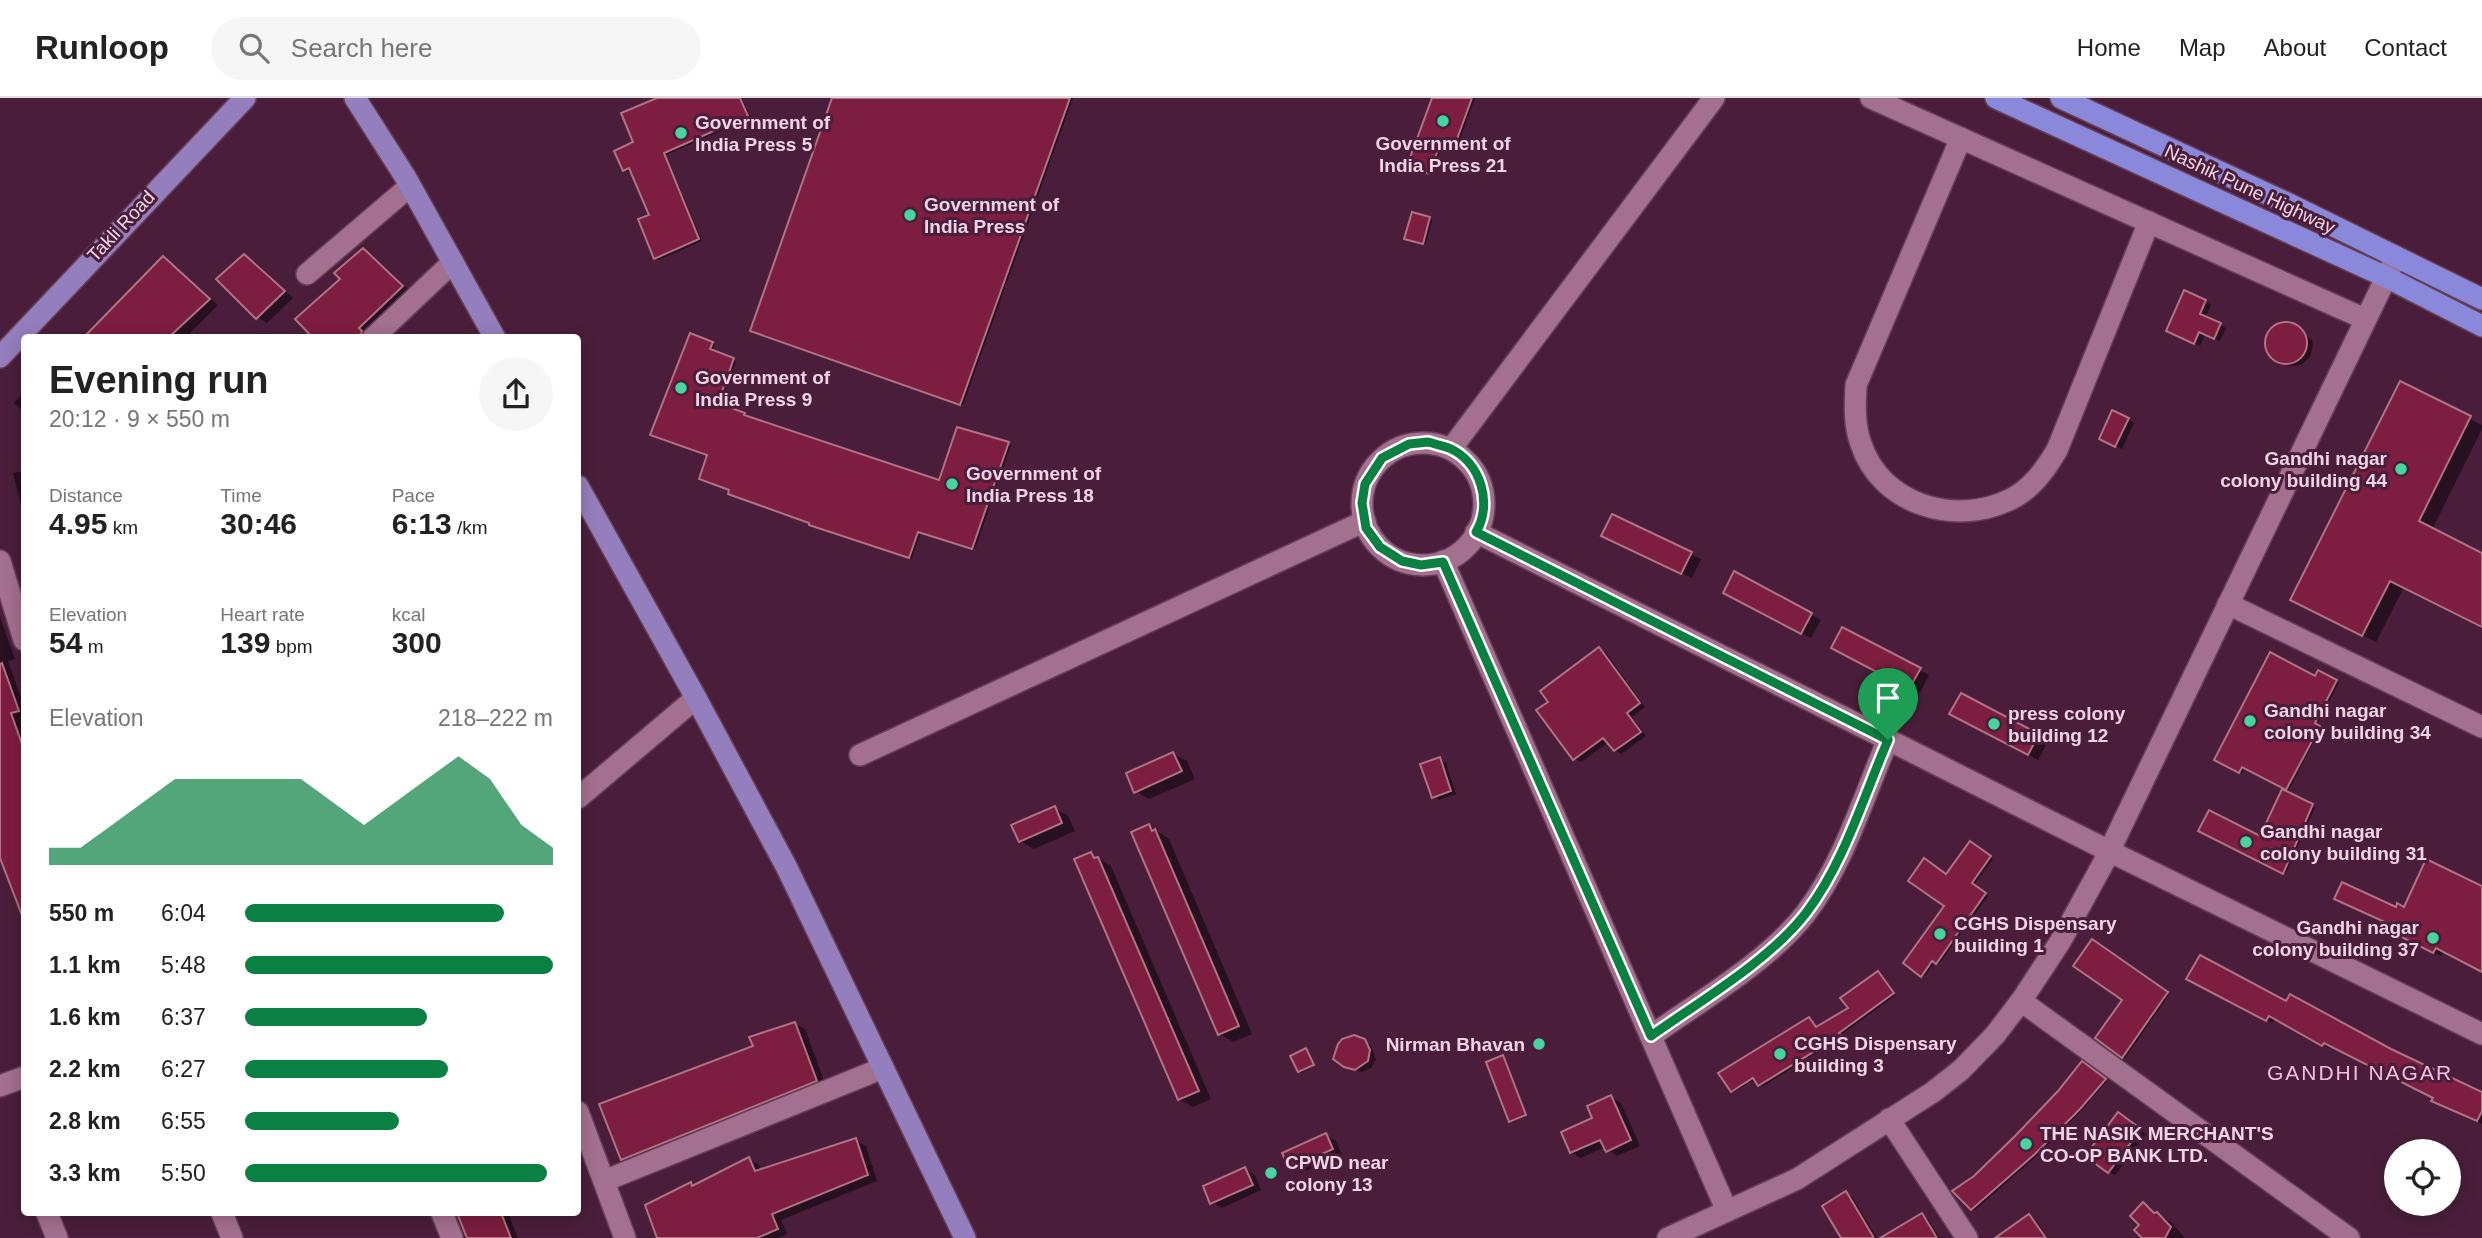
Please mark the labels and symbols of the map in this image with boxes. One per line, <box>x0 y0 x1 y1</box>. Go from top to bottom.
place label: Government of India Press 5 <box>695 112 831 155</box>
marker: Government of India Press 21 <box>1435 113 1451 129</box>
marker: Government of India Press 5 <box>673 125 689 141</box>
place label: Government of India Press 21 <box>1375 133 1511 176</box>
street label: Nashik Pune Highway <box>2161 140 2339 238</box>
street label: Takli Road <box>83 186 159 266</box>
place label: Government of India Press <box>924 194 1060 237</box>
marker: Government of India Press <box>902 207 918 223</box>
place label: Government of India Press 9 <box>695 367 831 410</box>
marker: Government of India Press 9 <box>673 380 689 396</box>
place label: Gandhi nagar colony building 44 <box>2220 448 2388 491</box>
marker: Gandhi nagar colony building 44 <box>2393 461 2409 477</box>
place label: Government of India Press 18 <box>966 463 1102 506</box>
marker: Government of India Press 18 <box>944 476 960 492</box>
pin <box>1858 668 1918 740</box>
place label: Gandhi nagar colony building 34 <box>2264 700 2431 743</box>
place label: press colony building 12 <box>2008 703 2126 746</box>
marker: Gandhi nagar colony building 34 <box>2242 713 2258 729</box>
marker: press colony building 12 <box>1986 716 2002 732</box>
place label: Gandhi nagar colony building 31 <box>2260 821 2427 864</box>
marker: Gandhi nagar colony building 31 <box>2238 834 2254 850</box>
place label: CGHS Dispensary building 1 <box>1954 913 2117 956</box>
place label: Gandhi nagar colony building 37 <box>2252 917 2420 960</box>
marker: CGHS Dispensary building 1 <box>1932 926 1948 942</box>
marker: Gandhi nagar colony building 37 <box>2425 930 2441 946</box>
place label: CGHS Dispensary building 3 <box>1794 1033 1957 1076</box>
place label: Nirman Bhavan <box>1386 1034 1525 1055</box>
marker: Nirman Bhavan <box>1531 1036 1547 1052</box>
marker: CGHS Dispensary building 3 <box>1772 1046 1788 1062</box>
district label: GANDHI NAGAR <box>2267 1061 2453 1084</box>
place label: THE NASIK MERCHANT'S CO-OP BANK LTD. <box>2040 1123 2274 1166</box>
marker: THE NASIK MERCHANT'S CO-OP BANK LTD. <box>2018 1136 2034 1152</box>
place label: CPWD near colony 13 <box>1285 1152 1389 1195</box>
marker: CPWD near colony 13 <box>1263 1165 1279 1181</box>

